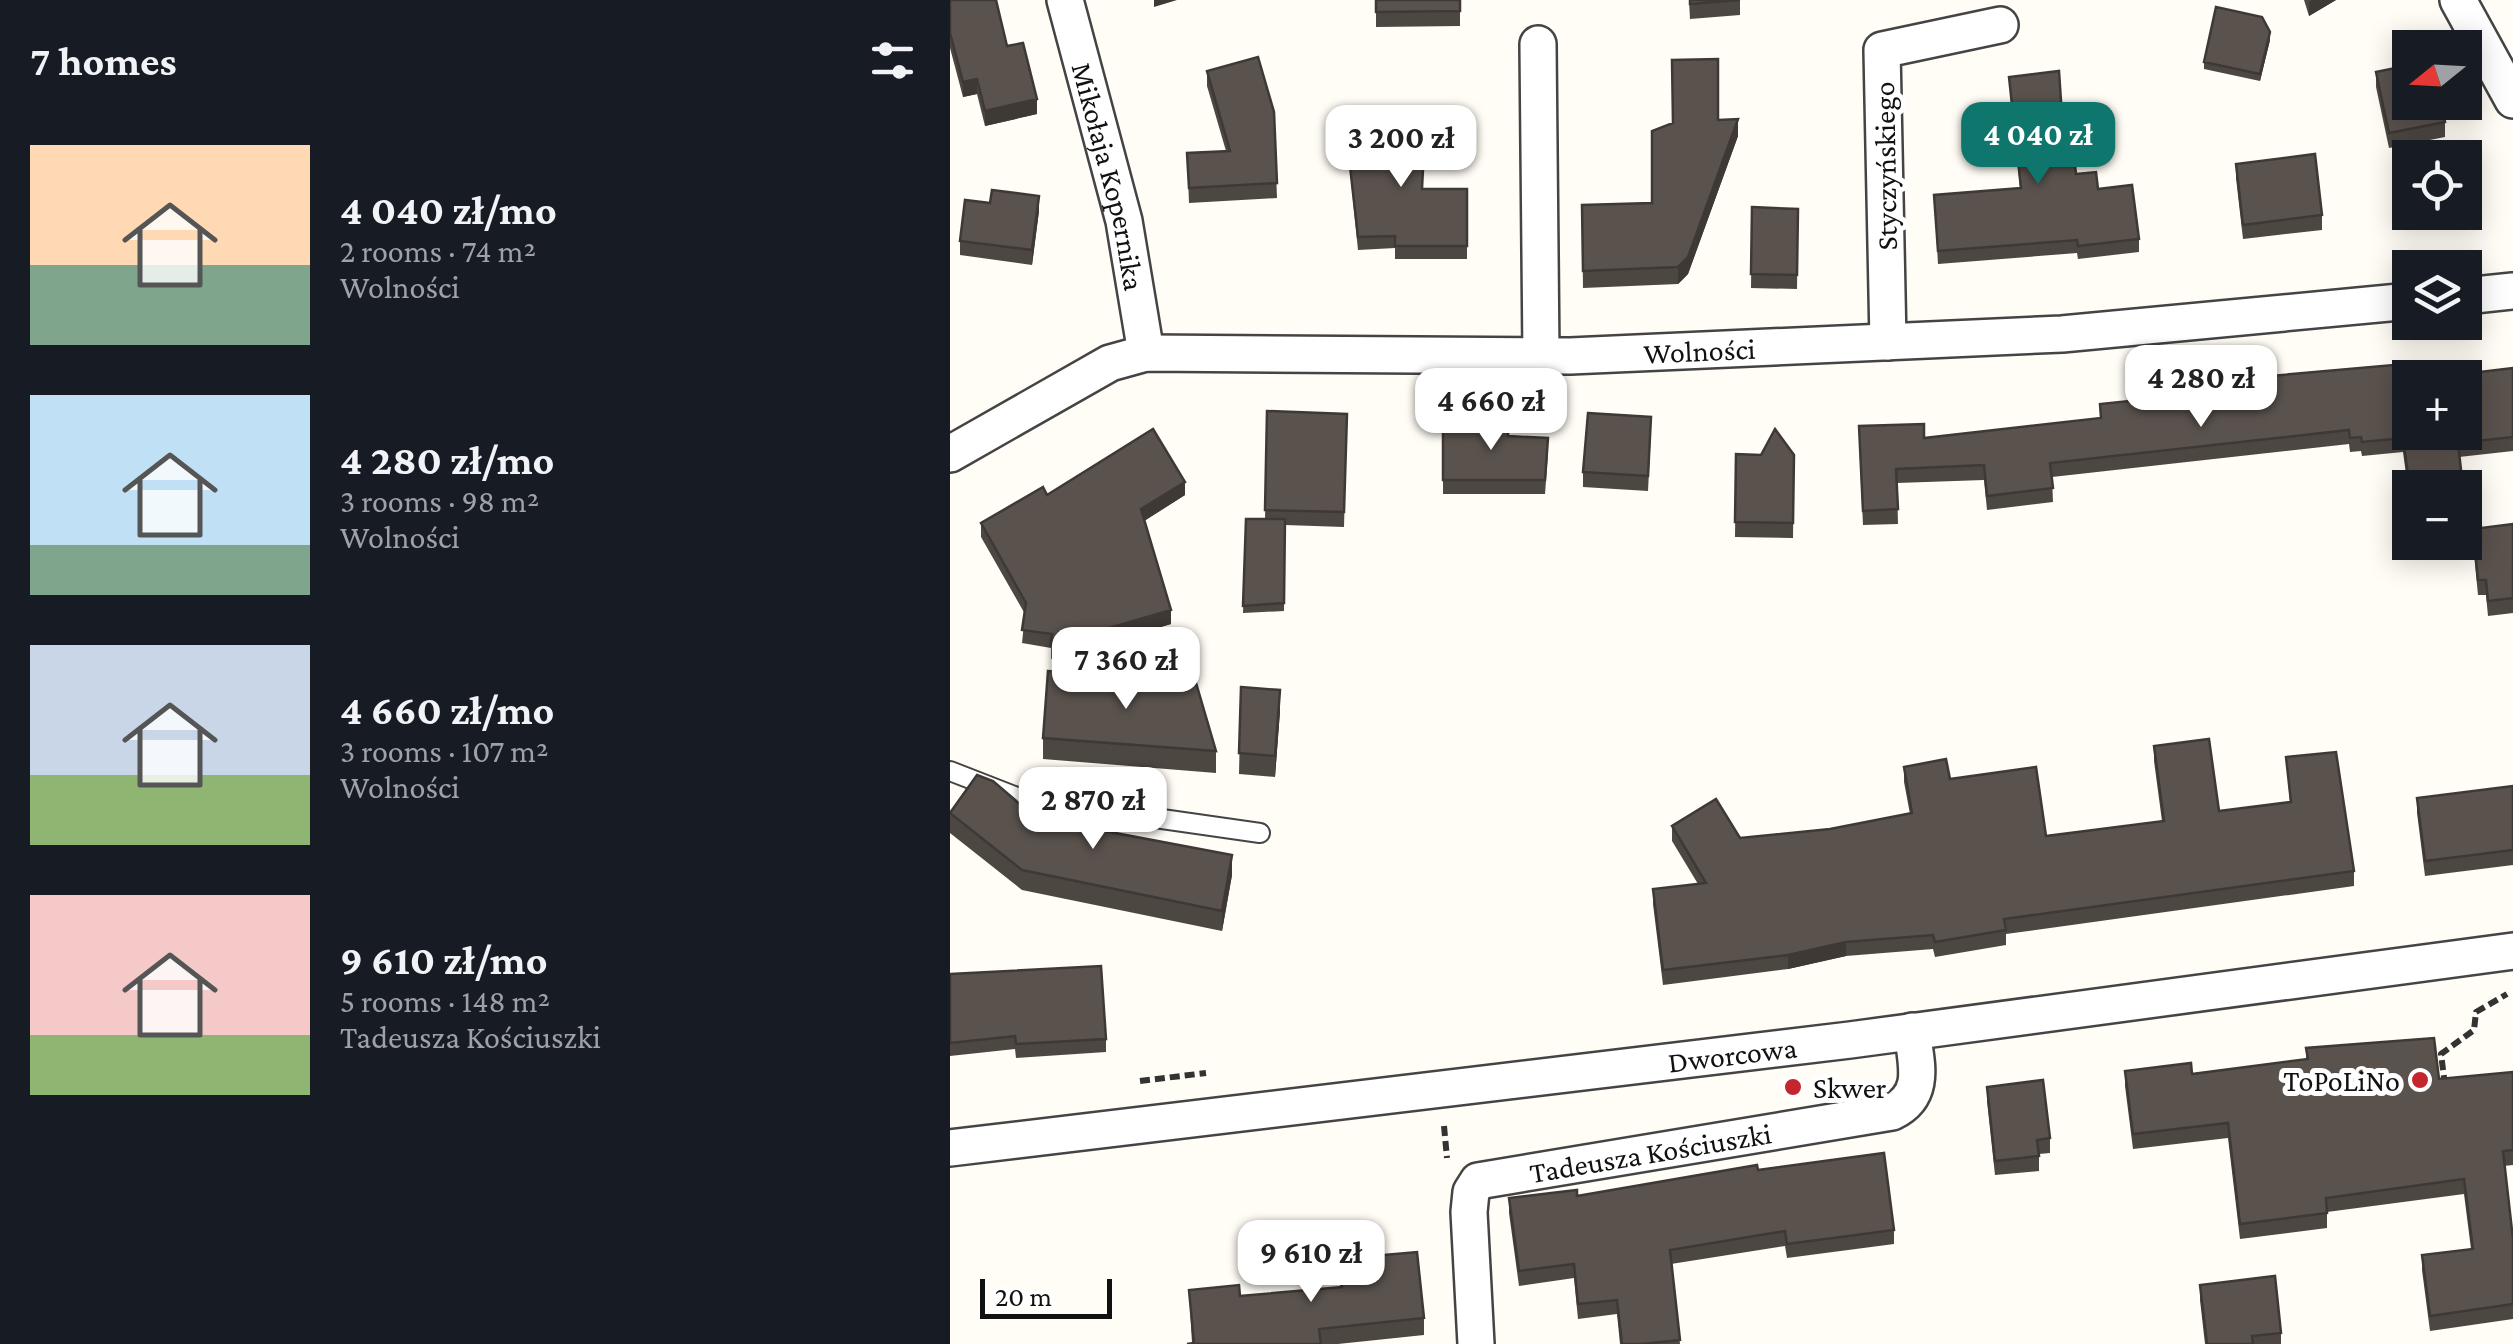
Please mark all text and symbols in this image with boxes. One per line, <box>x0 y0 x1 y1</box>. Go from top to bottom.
north arrow <box>2392 30 2482 120</box>
map controls <box>2392 30 2482 560</box>
icon: filters <box>865 33 920 88</box>
text: 7 homes <box>30 37 177 84</box>
street label: Mikołaja Kopernika <box>1066 59 1152 293</box>
street label: Styczyńskiego <box>1867 81 1904 251</box>
pin: 4 040 zł <box>1935 102 2141 187</box>
pin: 3 200 zł <box>1298 105 1504 190</box>
text: 4 040 zł <box>1983 116 2093 152</box>
text: 3 200 zł <box>1347 119 1455 155</box>
button: locate <box>2392 140 2482 230</box>
icon: home <box>110 185 230 305</box>
text: 4 040 zł/mo <box>340 186 557 233</box>
text: 2 rooms · 74 m² <box>340 233 536 269</box>
button: layers <box>2392 250 2482 340</box>
text: Wolności <box>340 269 460 305</box>
street label: Wolności <box>1643 331 1756 369</box>
pin: 4 280 zł <box>2098 345 2304 430</box>
text: 4 280 zł <box>2147 359 2255 395</box>
button: + <box>2392 360 2482 450</box>
pin: 4 660 zł <box>1388 368 1594 453</box>
text: 4 660 zł <box>1437 382 1545 418</box>
icon: home <box>110 435 230 555</box>
text: 4 280 zł/mo <box>340 436 554 483</box>
button: − <box>2392 470 2482 560</box>
text: 3 rooms · 98 m² <box>340 483 539 519</box>
text: Wolności <box>340 519 460 555</box>
pin: 7 360 zł <box>1023 627 1229 712</box>
text: 7 360 zł <box>1074 641 1178 677</box>
icon: home <box>110 685 230 805</box>
text: 4 660 zł/mo <box>340 686 554 733</box>
text: 3 rooms · 107 m² <box>340 733 549 769</box>
pin: 2 870 zł <box>990 767 1196 852</box>
text: Wolności <box>340 769 460 805</box>
text: 2 870 zł <box>1041 781 1145 817</box>
icon: home <box>110 935 230 1055</box>
text: 9 610 zł/mo <box>340 936 548 983</box>
text: 5 rooms · 148 m² <box>340 983 550 1019</box>
text: Tadeusza Kościuszki <box>340 1019 601 1055</box>
street label: Dworcowa <box>1666 1030 1799 1078</box>
place label: ToPoLiNo <box>2283 1064 2400 1097</box>
marker: ToPoLiNo <box>2409 1069 2431 1091</box>
place label: Skwer <box>1813 1071 1887 1104</box>
marker: Skwer <box>1782 1076 1804 1098</box>
street label: Tadeusza Kościuszki <box>1527 1116 1774 1189</box>
pin: 9 610 zł <box>1208 1220 1414 1305</box>
text: 9 610 zł <box>1260 1234 1362 1270</box>
scale bar <box>980 1274 1112 1318</box>
text: 20 m <box>995 1281 1052 1312</box>

